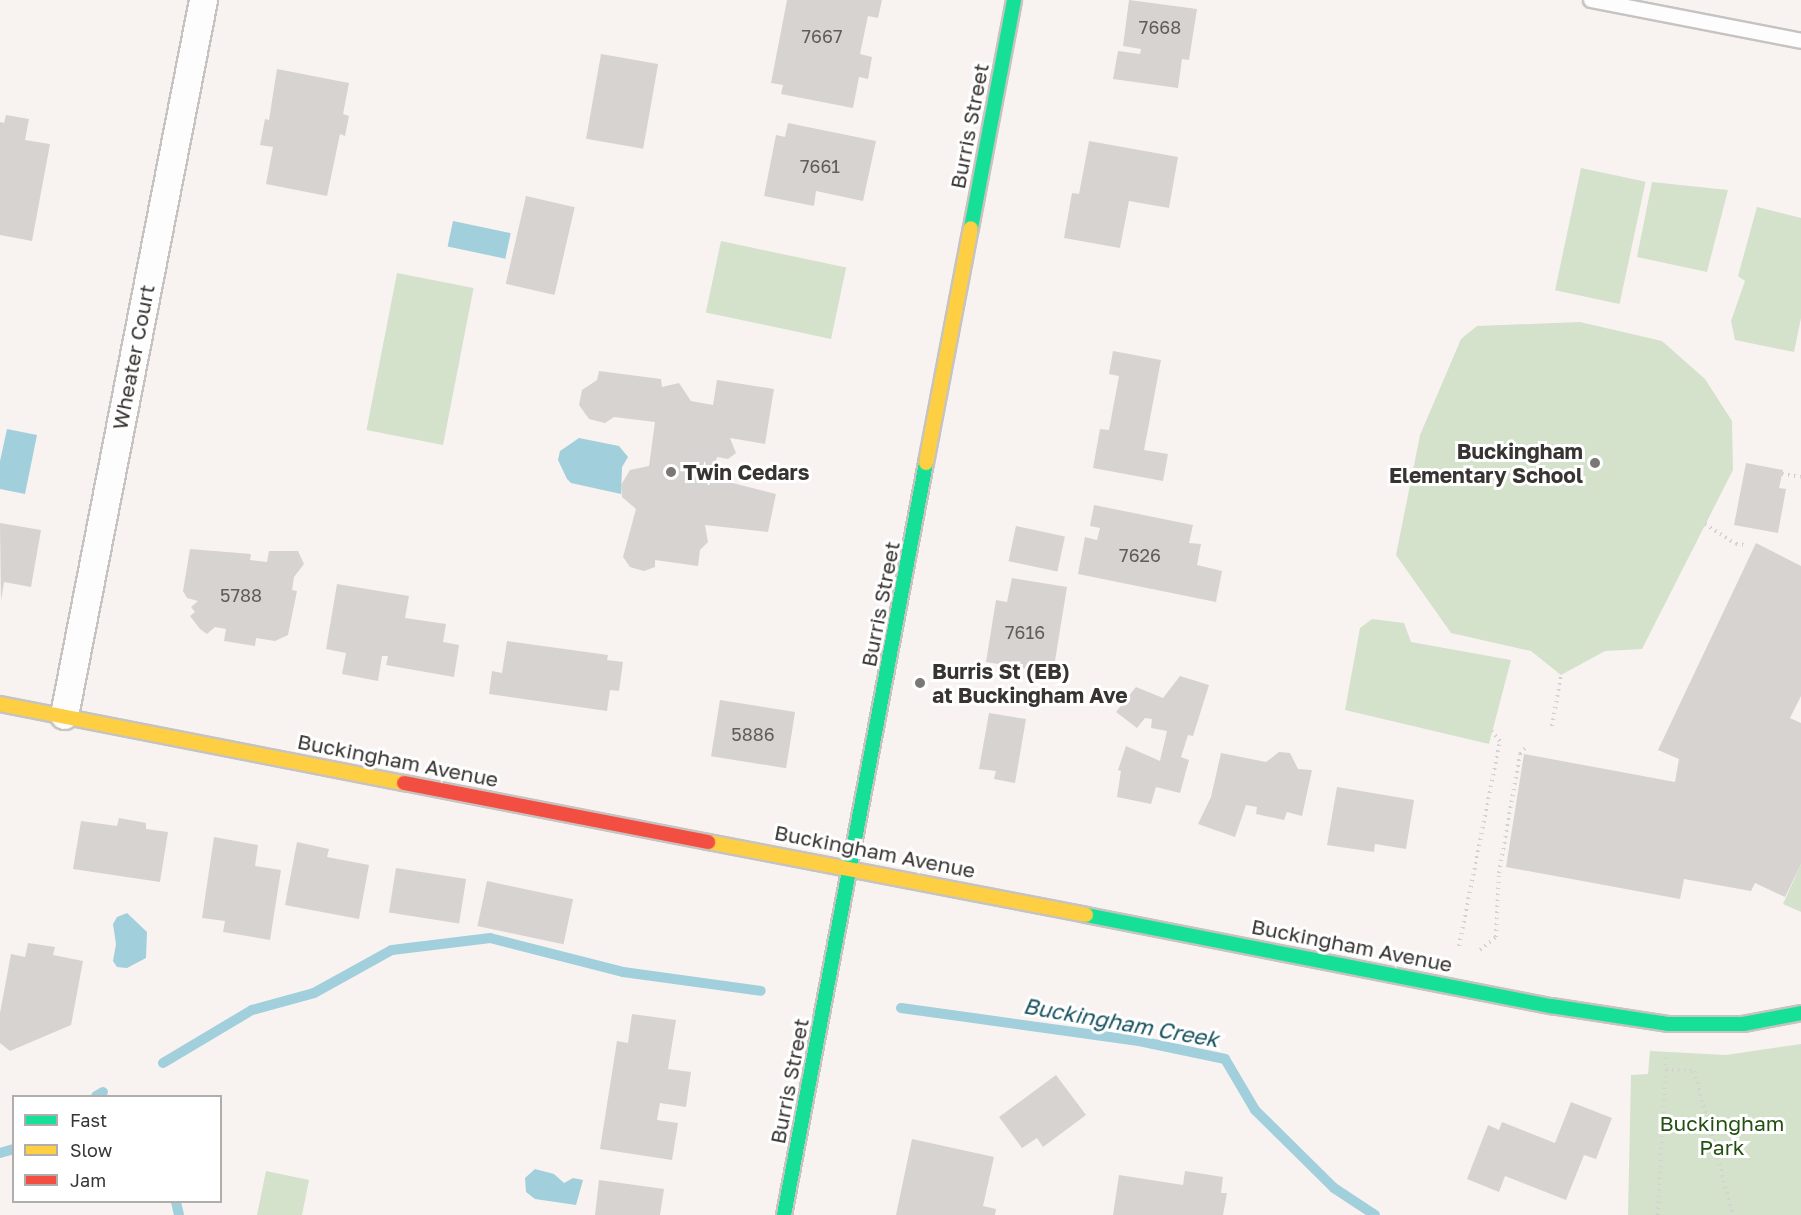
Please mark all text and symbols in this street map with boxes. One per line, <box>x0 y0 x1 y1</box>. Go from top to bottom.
house number: 7668 <box>1139 16 1181 38</box>
house number: 7667 <box>802 25 842 47</box>
street label: Burris Street <box>944 61 994 191</box>
house number: 7661 <box>800 155 840 177</box>
street label: Wheater Court <box>107 282 159 432</box>
place label: Buckingham Elementary School <box>1389 438 1583 488</box>
marker: Buckingham Elementary School <box>1588 456 1602 470</box>
place label: Twin Cedars <box>683 459 809 485</box>
marker: Twin Cedars <box>664 465 678 479</box>
street label: Burris Street <box>855 539 905 669</box>
house number: 7626 <box>1119 544 1161 566</box>
house number: 5788 <box>220 584 262 606</box>
house number: 7616 <box>1005 621 1045 643</box>
place label: Burris St (EB) at Buckingham Ave <box>932 658 1128 708</box>
marker: Burris St (EB) at Buckingham Ave <box>913 676 927 690</box>
house number: 5886 <box>731 723 775 745</box>
street label: Buckingham Avenue <box>295 728 501 792</box>
street label: Buckingham Avenue <box>772 819 978 883</box>
street label: Buckingham Avenue <box>1249 913 1455 977</box>
water label: Buckingham Creek <box>1021 992 1221 1052</box>
street label: Burris Street <box>764 1016 814 1146</box>
legend <box>12 1095 222 1203</box>
text: Fast <box>70 1109 107 1131</box>
park label: Buckingham Park <box>1660 1110 1784 1160</box>
text: Slow <box>70 1139 112 1161</box>
text: Jam <box>70 1169 106 1191</box>

